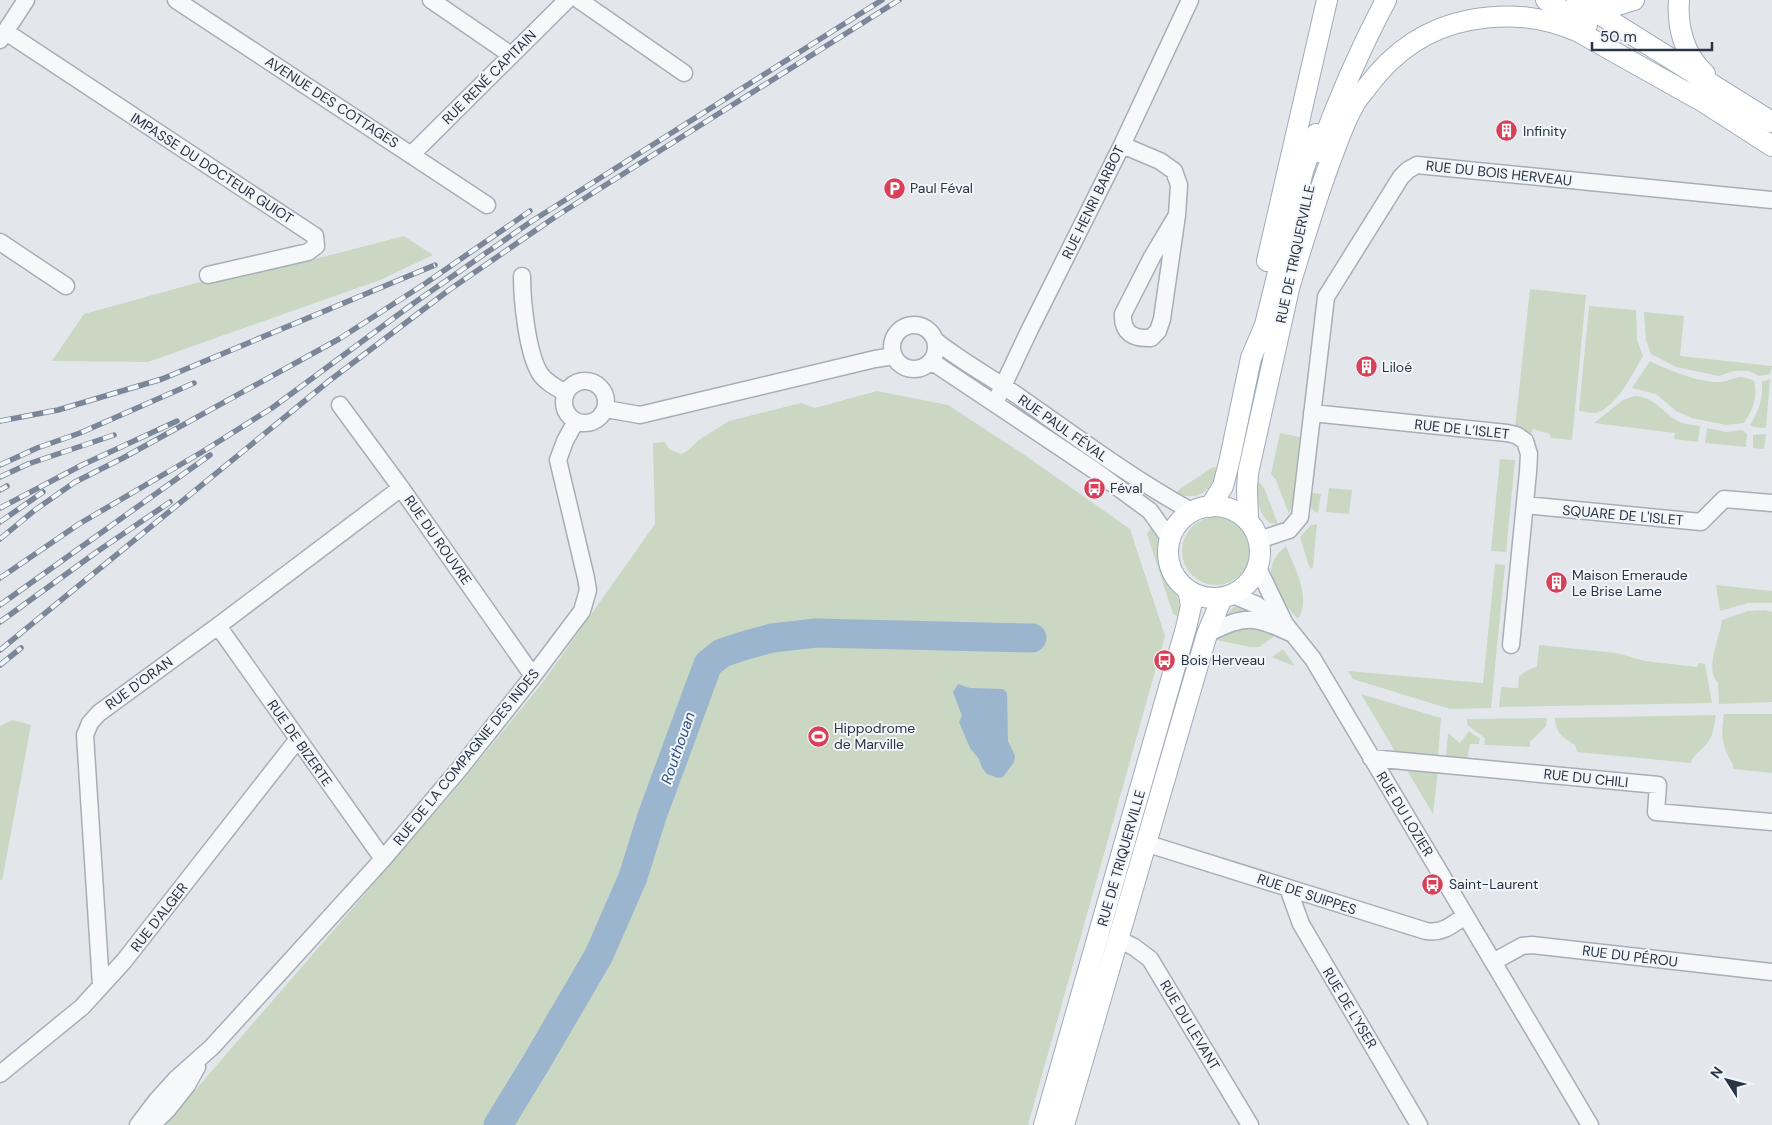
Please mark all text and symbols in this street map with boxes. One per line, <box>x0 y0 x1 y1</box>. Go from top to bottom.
scale bar <box>1592 20 1712 52</box>
street label: RUE RENÉ CAPITAIN <box>438 26 540 128</box>
text: 50 m <box>1600 27 1637 47</box>
street label: AVENUE DES COTTAGES <box>262 52 402 152</box>
street label: IMPASSE DU DOCTEUR GUIOT <box>127 109 297 227</box>
building icon: Infinity <box>1495 119 1519 143</box>
place label: Infinity <box>1523 122 1567 140</box>
street label: RUE HENRI BARBOT <box>1058 142 1128 262</box>
street label: RUE DU BOIS HERVEAU <box>1425 156 1573 190</box>
parking icon: Paul Féval <box>882 176 906 200</box>
place label: Paul Féval <box>910 179 973 197</box>
street label: RUE DE TRIQUERVILLE <box>1272 183 1318 325</box>
building icon: Liloé <box>1354 355 1378 379</box>
place label: Liloé <box>1382 358 1412 376</box>
street label: RUE PAUL FÉVAL <box>1015 390 1111 466</box>
street label: RUE DE L’ISLET <box>1414 415 1510 443</box>
bus stop icon: Féval <box>1082 476 1106 500</box>
place label: Féval <box>1110 479 1143 497</box>
street label: RUE DU ROUVRE <box>400 492 476 588</box>
street label: SQUARE DE L'ISLET <box>1562 501 1684 529</box>
place label: Maison Emeraude Le Brise Lame <box>1572 566 1688 600</box>
building icon: Maison Emeraude Le Brise Lame <box>1544 571 1568 595</box>
bus stop icon: Bois Herveau <box>1153 648 1177 672</box>
place label: Bois Herveau <box>1181 651 1265 669</box>
street label: RUE D'ORAN <box>102 652 176 714</box>
street label: RUE DE LA COMPAGNIE DES INDES <box>389 665 543 849</box>
street label: RUE DE BIZERTE <box>263 696 337 790</box>
water label: Routhouan <box>656 709 700 787</box>
place label: Hippodrome de Marville <box>834 719 915 753</box>
sports icon: Hippodrome de Marville <box>806 724 830 748</box>
street label: RUE DU CHILI <box>1543 765 1629 791</box>
street label: RUE DU LOZIER <box>1373 768 1437 860</box>
street label: RUE DE TRIQUERVILLE <box>1093 788 1149 928</box>
street label: RUE DE SUIPPES <box>1255 869 1359 919</box>
bus stop icon: Saint-Laurent <box>1421 872 1445 896</box>
place label: Saint-Laurent <box>1449 875 1539 893</box>
street label: RUE D'ALGER <box>126 879 192 955</box>
street label: RUE DU PÉROU <box>1581 941 1679 971</box>
street label: RUE DE L'YSER <box>1319 964 1381 1052</box>
street label: RUE DU LEVANT <box>1156 977 1224 1073</box>
north arrow <box>1702 1055 1752 1105</box>
text: N <box>1706 1063 1727 1082</box>

